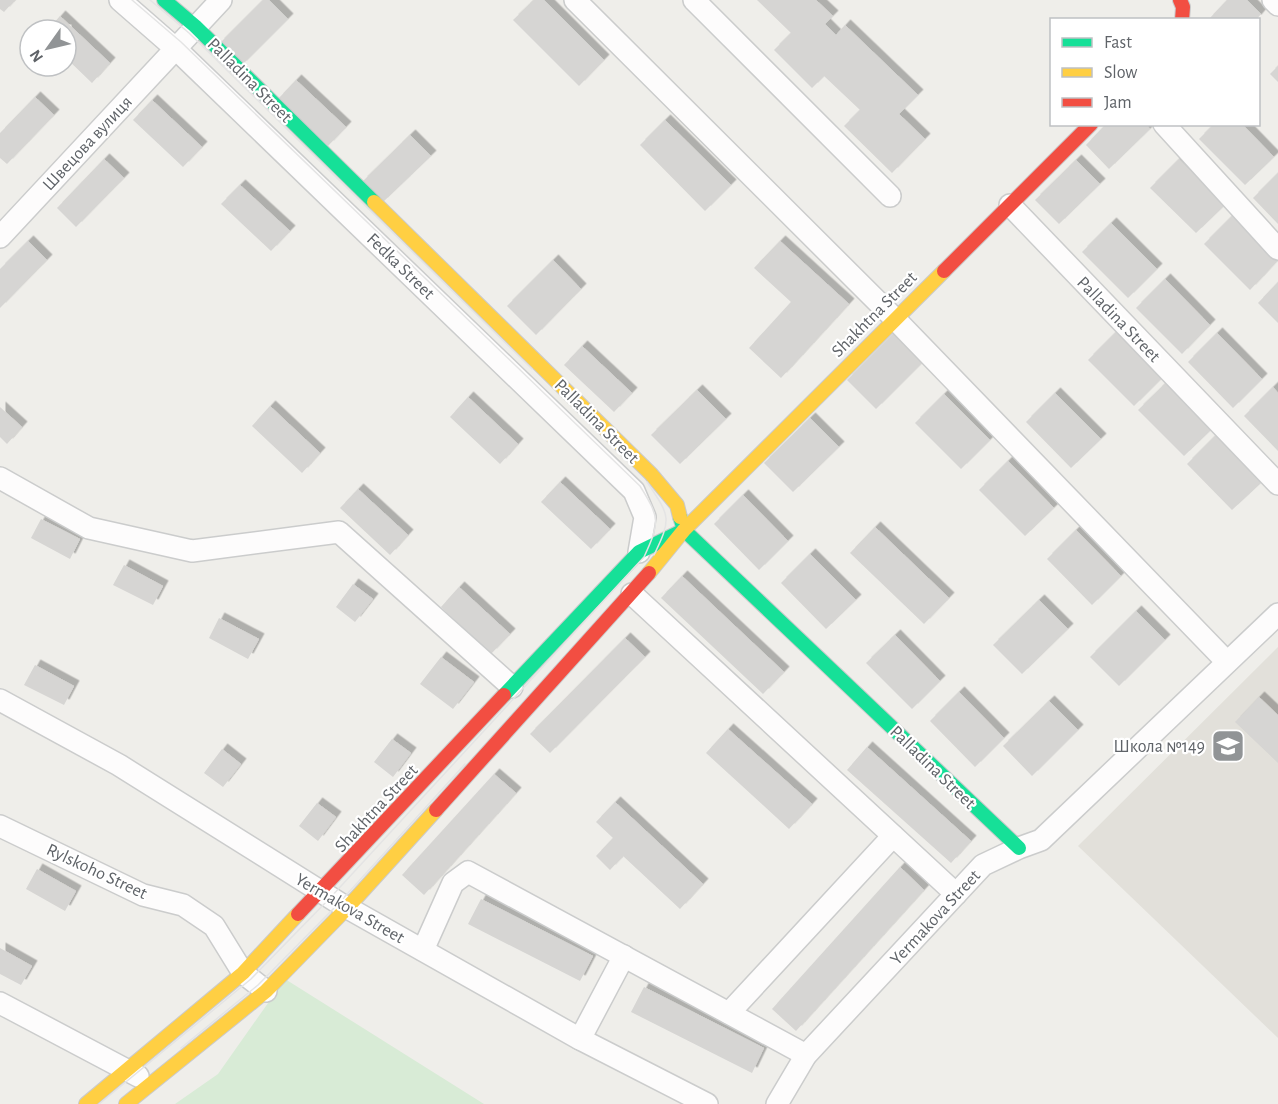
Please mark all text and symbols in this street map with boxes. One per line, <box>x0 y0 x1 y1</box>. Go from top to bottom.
north arrow <box>18 18 78 78</box>
legend <box>1050 18 1260 126</box>
text: Fast <box>1104 34 1132 52</box>
street label: Palladina Street <box>204 35 295 127</box>
text: N <box>27 47 46 65</box>
text: Slow <box>1104 64 1137 82</box>
street label: Швецова вулиця <box>39 93 136 194</box>
text: Jam <box>1104 94 1132 112</box>
street label: Fedka Street <box>363 230 438 303</box>
street label: Shakhtna Street <box>829 268 921 361</box>
street label: Palladina Street <box>1073 274 1163 366</box>
street label: Palladina Street <box>551 376 642 468</box>
street label: Palladina Street <box>886 723 979 813</box>
school or university icon: Школа №149 <box>1210 728 1246 764</box>
place label: Школа №149 <box>1113 738 1205 756</box>
street label: Shakhtna Street <box>332 761 422 856</box>
street label: Rylskoho Street <box>44 841 150 903</box>
street label: Yermakova Street <box>887 866 984 969</box>
street label: Yermakova Street <box>292 870 407 947</box>

